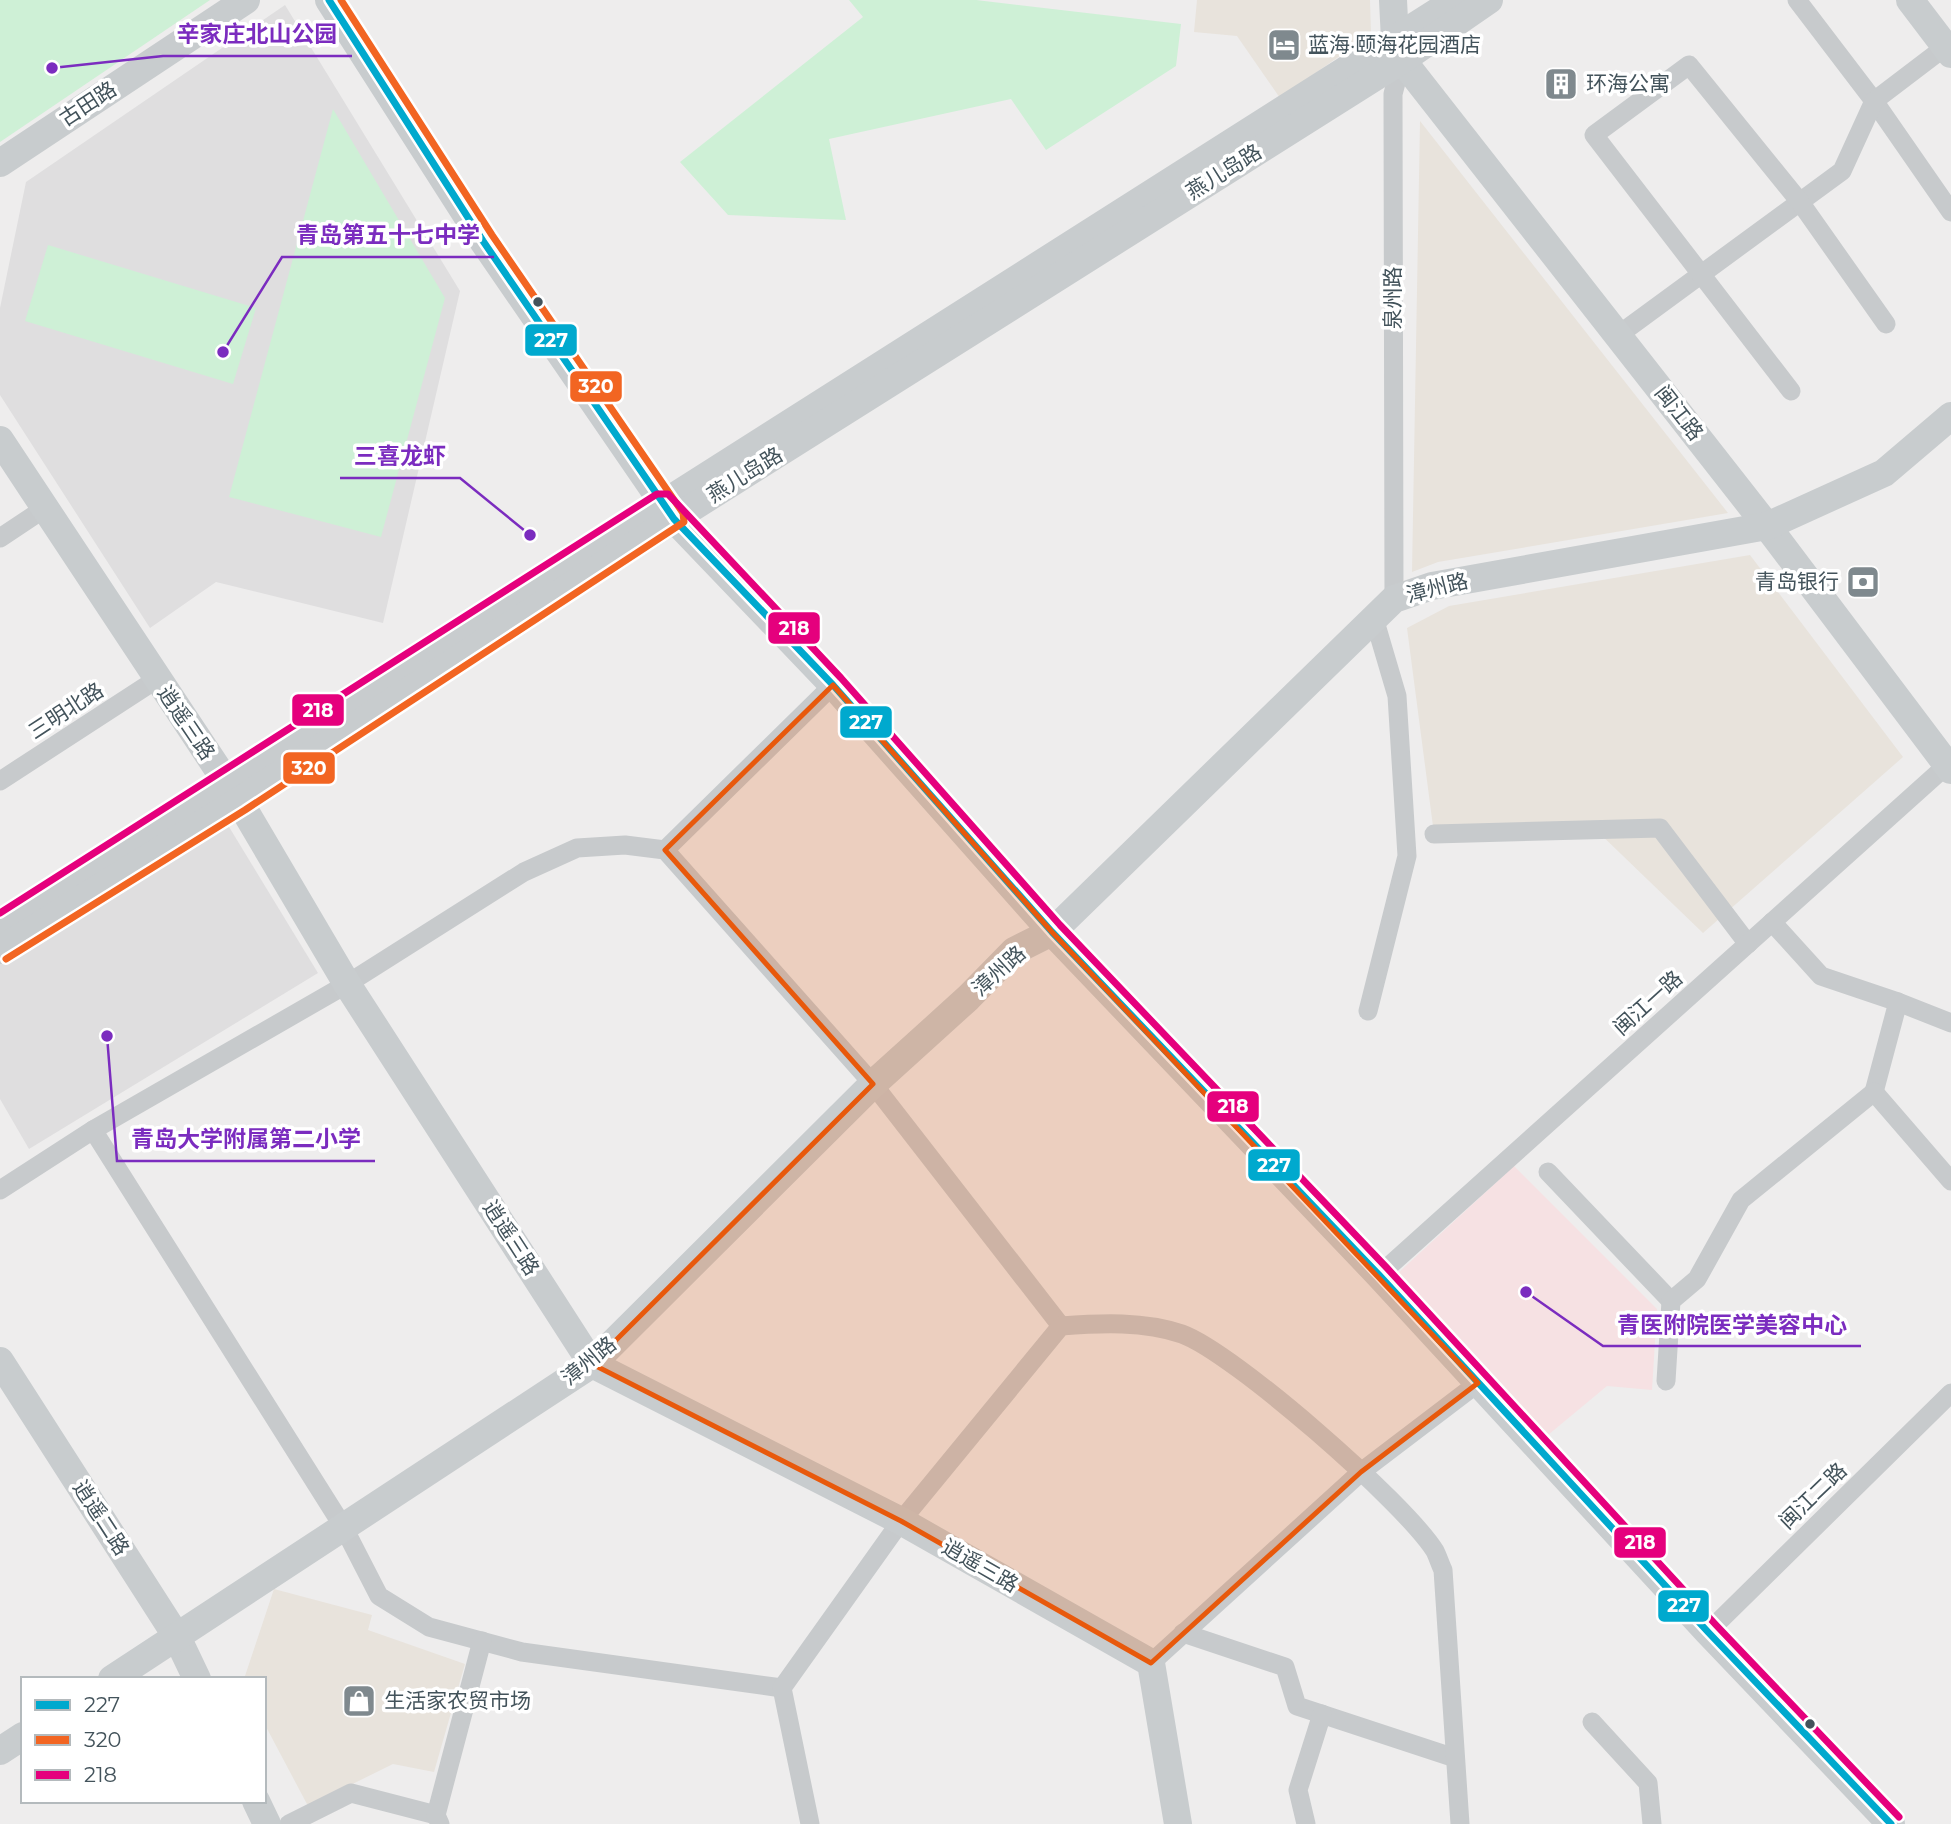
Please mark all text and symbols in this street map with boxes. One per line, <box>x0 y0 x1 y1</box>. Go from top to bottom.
callout: 辛家庄北山公园 <box>163 12 352 56</box>
text: 辛家庄北山公园 <box>177 20 338 48</box>
hotel icon: 蓝海·颐海花园酒店 <box>1265 26 1303 64</box>
place label: 蓝海·颐海花园酒店 <box>1308 32 1481 57</box>
building icon: 环海公寓 <box>1542 65 1580 103</box>
place label: 环海公寓 <box>1586 71 1670 96</box>
street label: 古田路 <box>55 76 121 131</box>
street label: 燕儿岛路 <box>1181 139 1266 204</box>
callout: 青岛第五十七中学 <box>282 213 494 257</box>
text: 青岛第五十七中学 <box>296 221 480 249</box>
street label: 泉州路 <box>1380 267 1405 330</box>
unlabelled marker <box>531 295 545 309</box>
line badge: 227 <box>524 323 578 357</box>
text: 227 <box>534 329 568 352</box>
line badge: 320 <box>569 370 623 403</box>
text: 320 <box>577 375 614 398</box>
street label: 闽江路 <box>1650 380 1709 445</box>
callout: 三喜龙虾 <box>340 434 460 478</box>
text: 三喜龙虾 <box>354 442 446 470</box>
street label: 燕儿岛路 <box>702 442 787 507</box>
bank icon: 青岛银行 <box>1844 563 1882 601</box>
street label: 漳州路 <box>1403 568 1470 607</box>
place label: 青岛银行 <box>1755 569 1839 594</box>
line badge: 218 <box>767 611 821 645</box>
text: 218 <box>778 617 810 640</box>
street label: 三明北路 <box>24 677 108 744</box>
street label: 逍遥三路 <box>153 681 220 765</box>
line badge: 218 <box>291 693 345 727</box>
text: 218 <box>302 699 334 722</box>
line badge: 227 <box>839 705 893 739</box>
text: 227 <box>849 711 883 734</box>
line badge: 320 <box>282 751 336 785</box>
text: 320 <box>290 757 327 780</box>
street label: 漳州路 <box>967 940 1030 1001</box>
street label: 闽江一路 <box>1608 965 1687 1040</box>
line badge: 218 <box>1206 1090 1260 1123</box>
text: 218 <box>1217 1095 1249 1118</box>
callout: 青岛大学附属第二小学 <box>117 1117 375 1161</box>
text: 青岛大学附属第二小学 <box>131 1125 361 1153</box>
line badge: 227 <box>1247 1148 1301 1182</box>
text: 227 <box>1257 1154 1291 1177</box>
street label: 逍遥三路 <box>478 1196 545 1280</box>
callout: 青医附院医学美容中心 <box>1603 1302 1861 1346</box>
text: 青医附院医学美容中心 <box>1617 1311 1847 1339</box>
street label: 漳州路 <box>556 1331 621 1390</box>
street label: 闽江二路 <box>1774 1457 1852 1534</box>
street label: 逍遥二路 <box>68 1476 135 1560</box>
line badge: 218 <box>1613 1526 1667 1559</box>
text: 218 <box>1624 1531 1656 1554</box>
street label: 逍遥三路 <box>938 1534 1023 1597</box>
line badge: 227 <box>1657 1589 1710 1623</box>
text: 227 <box>1667 1594 1701 1617</box>
legend <box>21 1677 266 1803</box>
shop icon: 生活家农贸市场 <box>340 1682 378 1720</box>
place label: 生活家农贸市场 <box>384 1688 531 1713</box>
text: 227 <box>84 1692 120 1717</box>
unlabelled marker <box>1803 1717 1817 1731</box>
text: 320 <box>84 1727 122 1752</box>
text: 218 <box>84 1762 117 1787</box>

